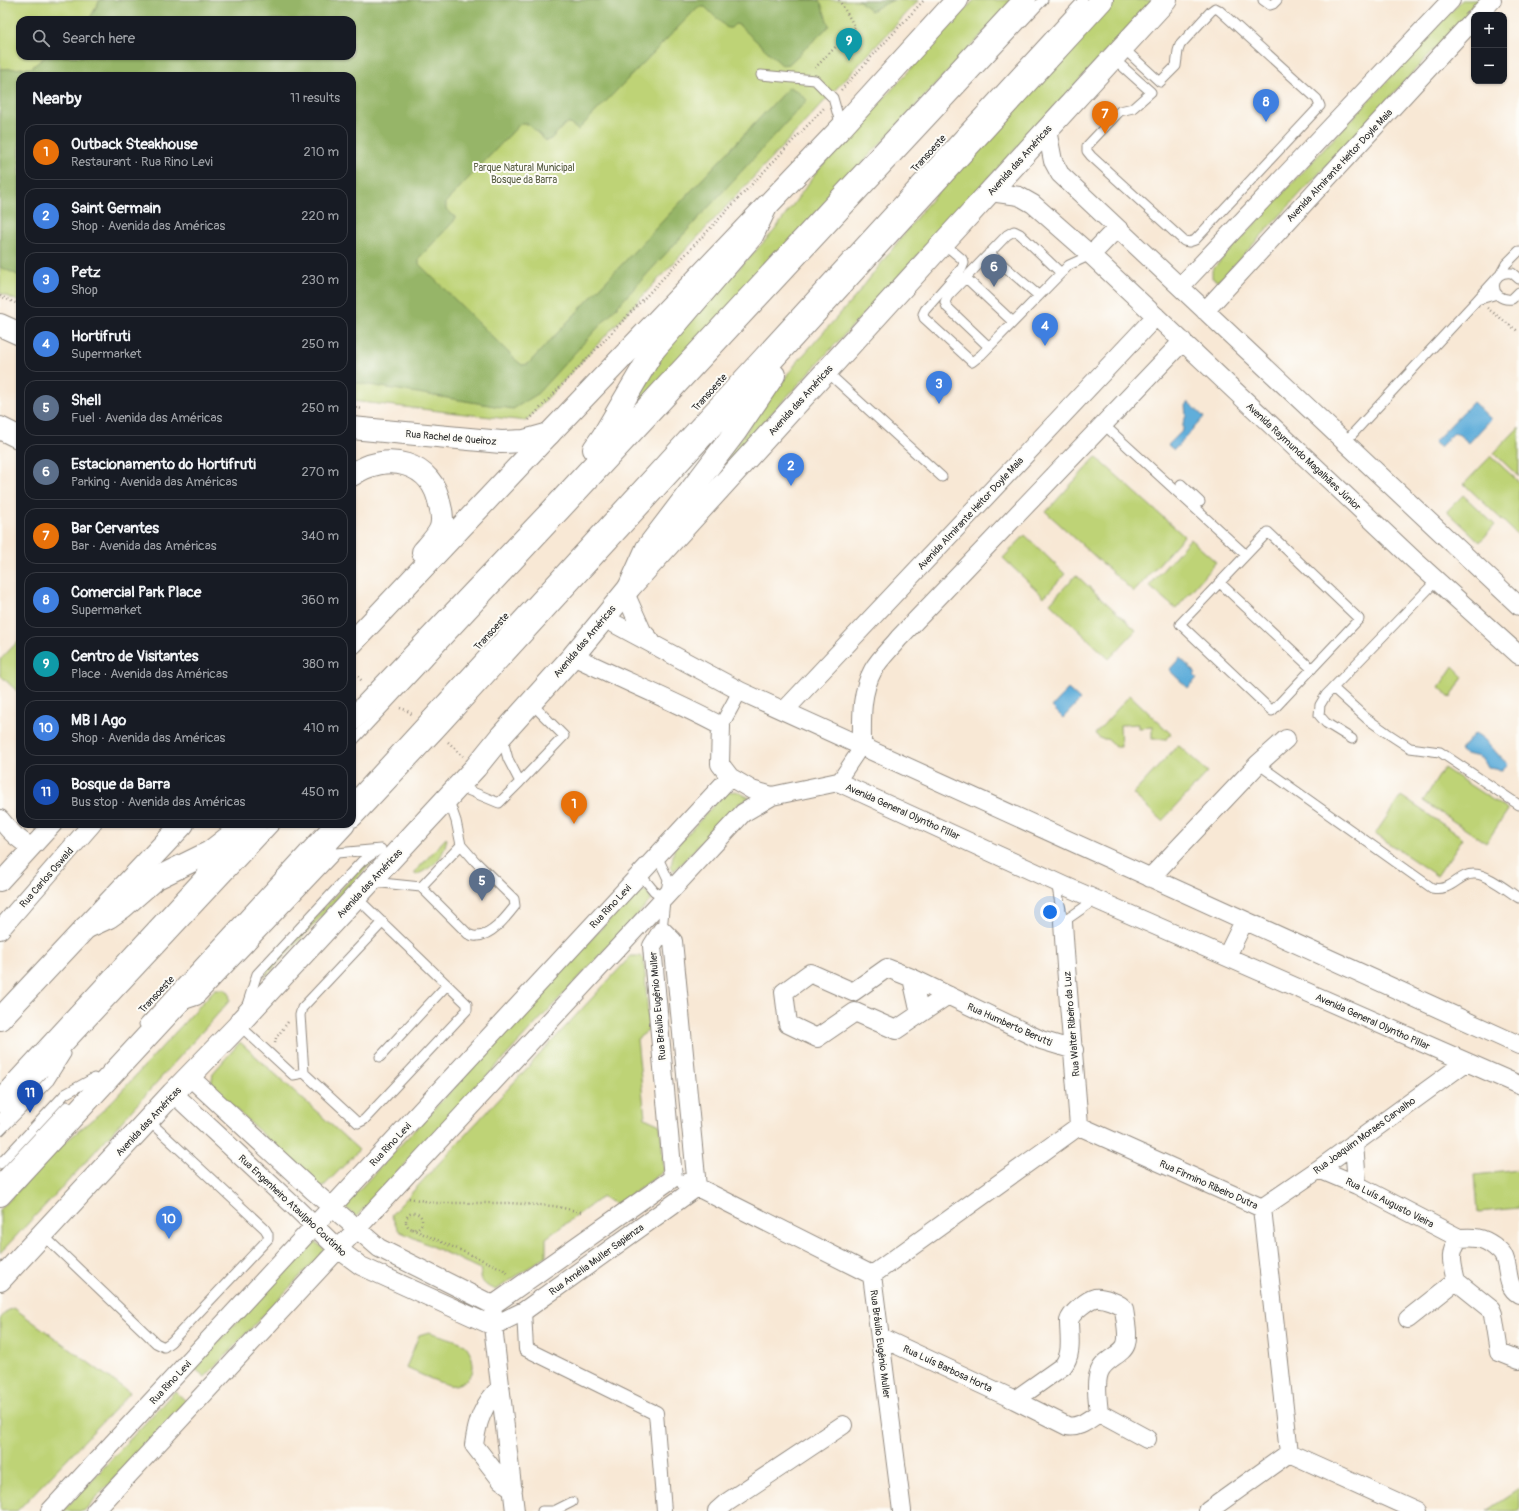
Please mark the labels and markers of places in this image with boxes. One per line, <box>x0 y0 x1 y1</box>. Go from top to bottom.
pin: 9 <box>836 28 862 61</box>
pin: 8 <box>1253 89 1279 122</box>
pin: 7 <box>1092 101 1118 134</box>
pin: 6 <box>981 254 1007 287</box>
pin: 4 <box>1032 313 1058 346</box>
pin: 3 <box>926 371 952 404</box>
pin: 2 <box>778 453 804 486</box>
pin: 1 <box>561 791 587 824</box>
pin: 5 <box>469 868 495 901</box>
pin: 11 <box>17 1080 43 1113</box>
pin: 10 <box>156 1206 182 1239</box>

